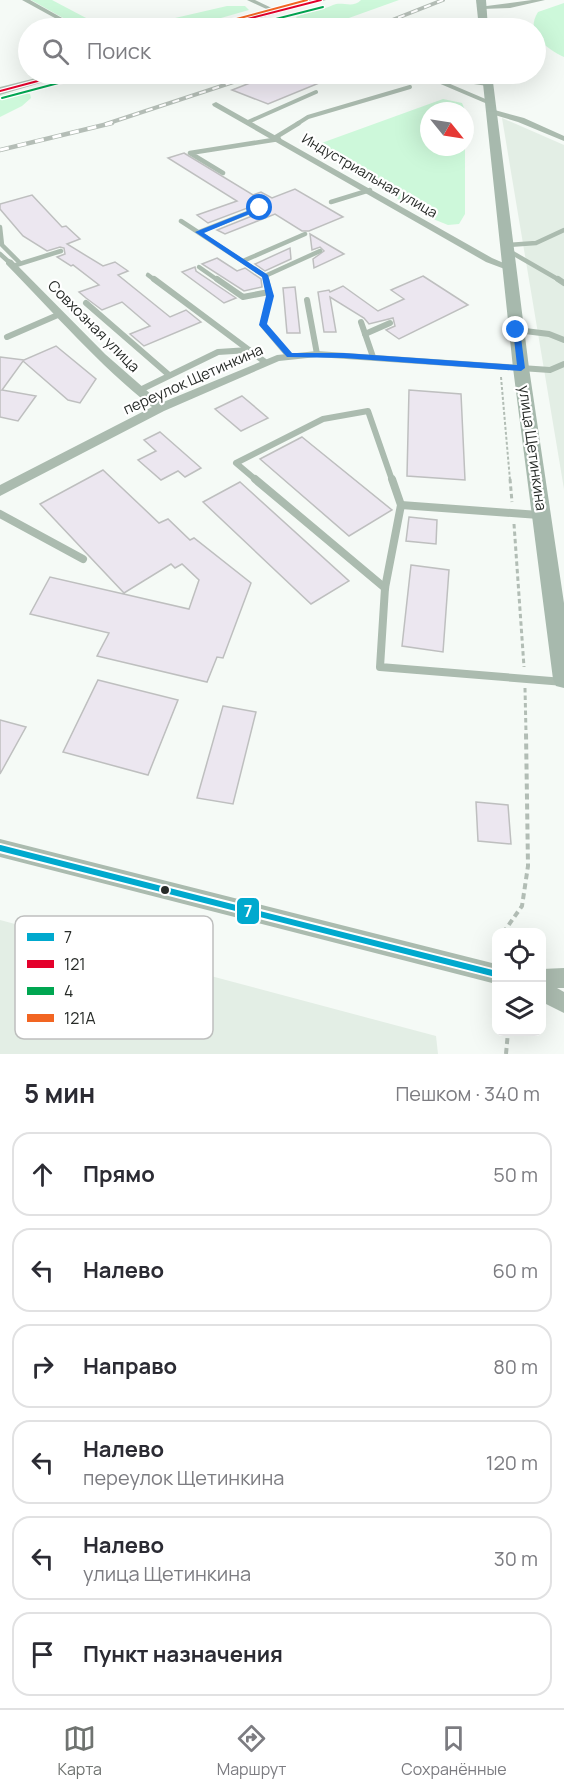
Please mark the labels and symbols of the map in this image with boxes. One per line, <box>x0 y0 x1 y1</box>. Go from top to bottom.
north arrow <box>420 102 474 156</box>
street label: Индустриальная улица <box>299 128 441 222</box>
route start <box>246 194 272 220</box>
street label: Совхозная улица <box>43 275 145 377</box>
route end <box>502 316 528 342</box>
street label: переулок Щетинкина <box>120 339 266 419</box>
street label: улица Щетинкина <box>514 384 552 512</box>
unlabelled marker <box>159 884 171 896</box>
line badge: 7 <box>236 897 260 925</box>
text: 7 <box>244 900 252 922</box>
legend <box>15 916 213 1039</box>
text: 7 <box>64 926 72 948</box>
text: 121 <box>64 953 86 975</box>
text: 4 <box>64 980 73 1002</box>
text: 121А <box>64 1007 96 1029</box>

